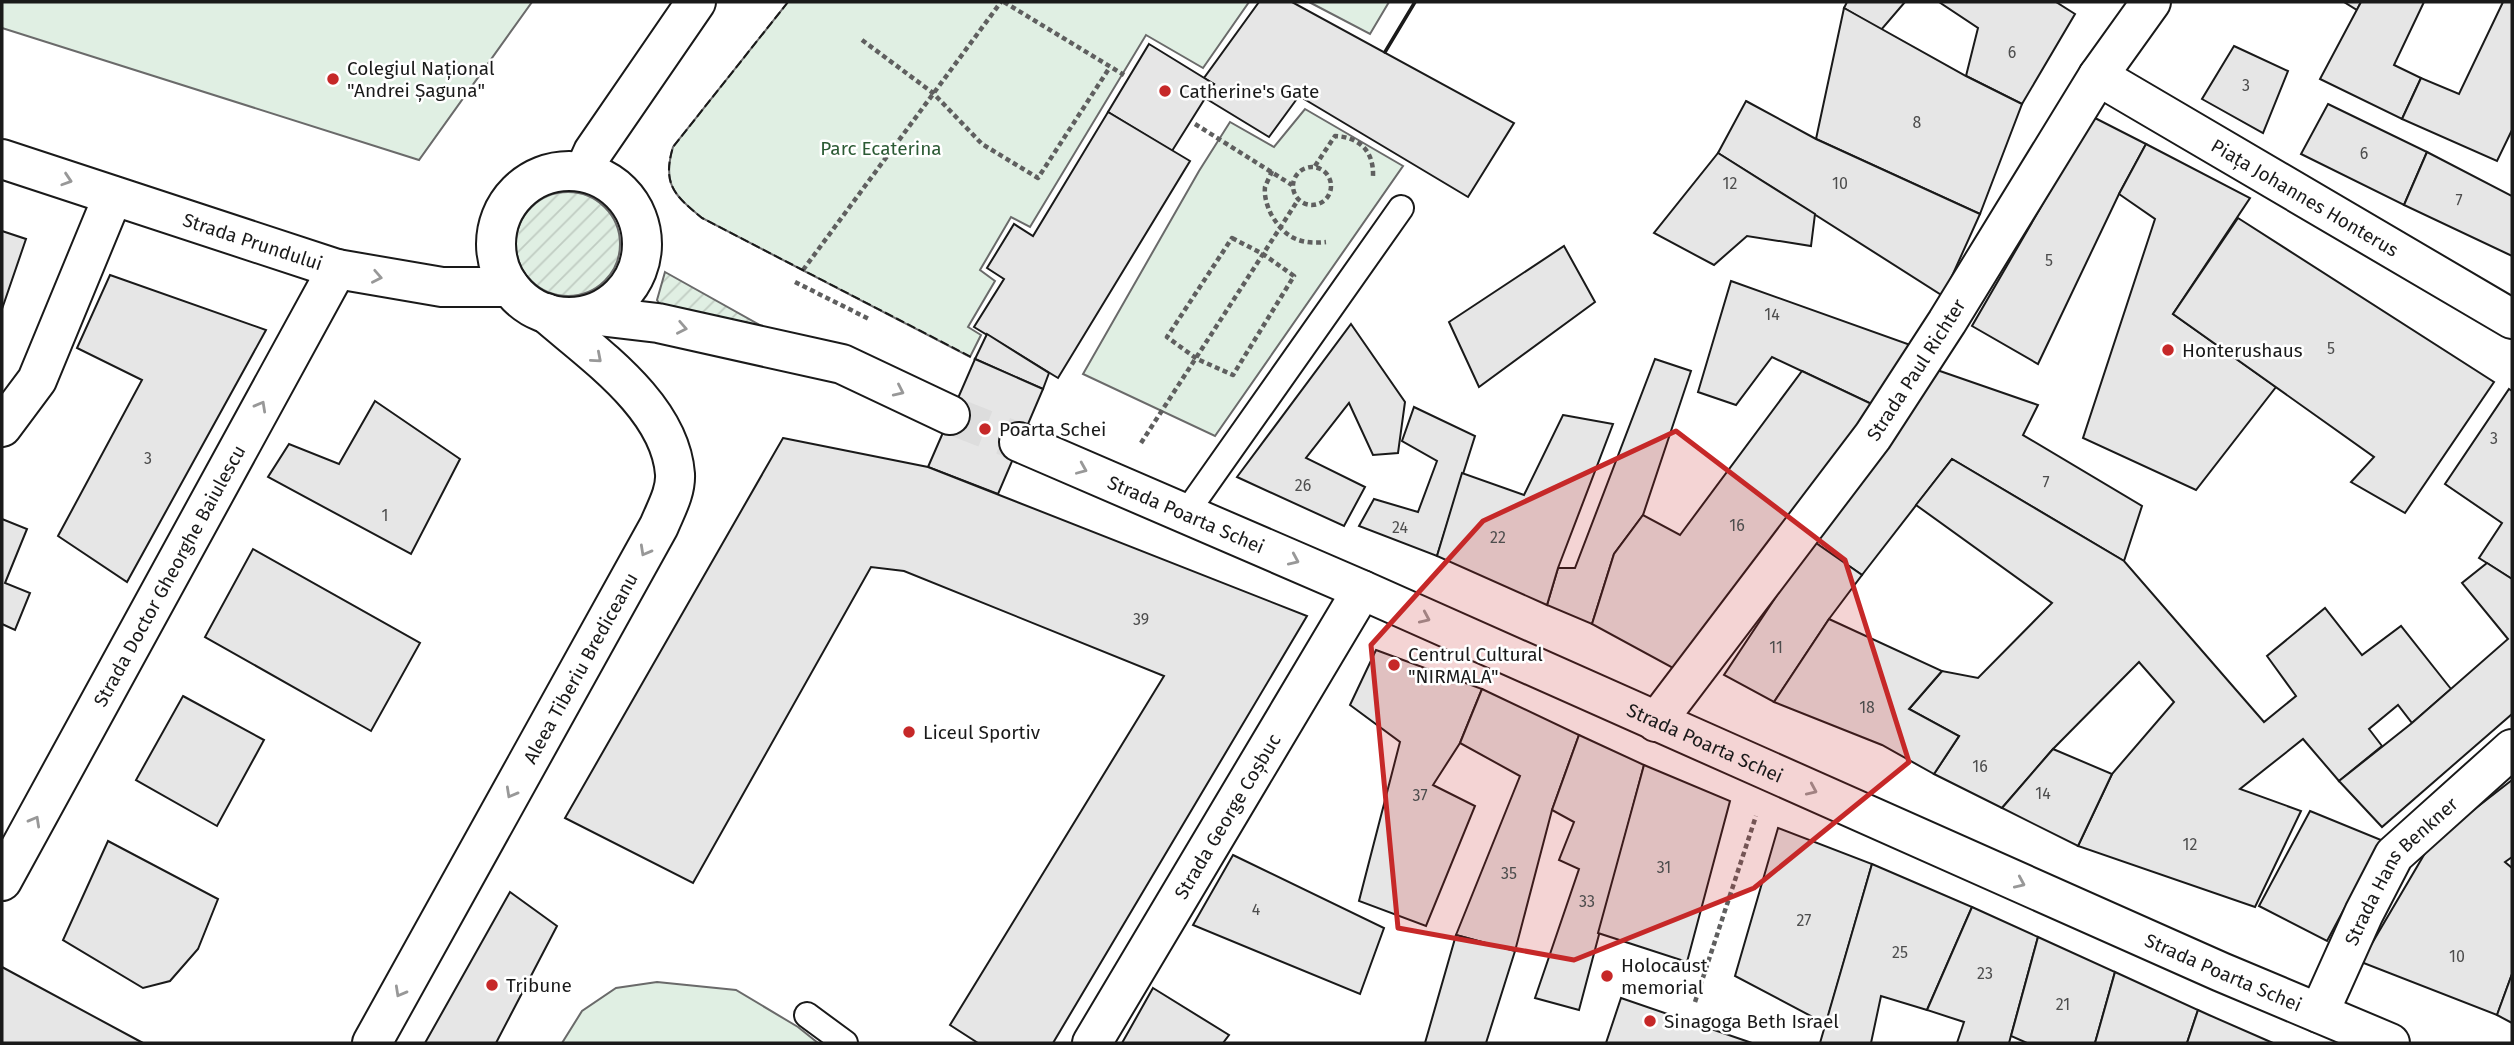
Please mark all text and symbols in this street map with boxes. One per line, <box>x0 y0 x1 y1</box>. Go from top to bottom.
house number: 6 <box>2008 43 2016 62</box>
place label: Colegiul Național "Andrei Șaguna" <box>347 57 495 103</box>
marker: Colegiul Național "Andrei Șaguna" <box>325 71 341 87</box>
house number: 3 <box>2242 76 2250 95</box>
place label: Catherine's Gate <box>1179 80 1319 103</box>
marker: Catherine's Gate <box>1157 83 1173 99</box>
house number: 8 <box>1913 113 1922 132</box>
street label: Piața Johannes Honterus <box>2207 134 2403 262</box>
park label: Parc Ecaterina <box>820 137 942 160</box>
house number: 6 <box>2360 144 2368 163</box>
one-way arrow <box>60 172 72 187</box>
house number: 12 <box>1723 174 1737 193</box>
house number: 10 <box>1832 174 1848 193</box>
house number: 7 <box>2455 191 2463 210</box>
street label: Strada Prundului <box>180 208 325 275</box>
house number: 5 <box>2045 251 2053 270</box>
one-way arrow <box>371 269 383 284</box>
street label: Strada Paul Richter <box>1862 294 1971 445</box>
house number: 14 <box>1764 305 1780 324</box>
one-way arrow <box>676 319 688 334</box>
place label: Honterushaus <box>2182 339 2303 362</box>
house number: 5 <box>2327 339 2335 358</box>
marker: Honterushaus <box>2160 342 2176 358</box>
one-way arrow <box>589 350 602 362</box>
one-way arrow <box>892 383 904 397</box>
one-way arrow <box>253 401 267 414</box>
place label: Poarta Schei <box>999 418 1106 441</box>
marker: Poarta Schei <box>977 421 993 437</box>
house number: 3 <box>2490 429 2498 448</box>
street label: Strada Doctor Gheorghe Baiulescu <box>89 441 250 711</box>
house number: 3 <box>144 449 152 468</box>
one-way arrow <box>1075 461 1087 475</box>
street label: Strada Poarta Schei <box>1104 471 1268 559</box>
house number: 7 <box>2042 473 2050 492</box>
house number: 26 <box>1295 476 1311 495</box>
house number: 1 <box>382 506 388 525</box>
house number: 16 <box>1729 516 1745 535</box>
house number: 24 <box>1392 518 1408 537</box>
house number: 22 <box>1490 528 1506 547</box>
one-way arrow <box>640 544 653 557</box>
one-way arrow <box>1286 552 1299 566</box>
street label: Aleea Tiberiu Brediceanu <box>518 569 643 768</box>
house number: 39 <box>1133 610 1149 629</box>
one-way arrow <box>1418 610 1430 624</box>
house number: 11 <box>1769 638 1783 657</box>
place label: Centrul Cultural "NIRMALA" <box>1408 643 1543 688</box>
marker: Centrul Cultural "NIRMALA" <box>1386 657 1402 673</box>
street label: Strada Poarta Schei <box>1623 698 1786 788</box>
house number: 18 <box>1859 698 1875 717</box>
place label: Liceul Sportiv <box>923 721 1041 744</box>
marker: Liceul Sportiv <box>901 724 917 740</box>
street label: Strada George Coșbuc <box>1170 730 1286 903</box>
house number: 16 <box>1972 757 1988 776</box>
one-way arrow <box>1805 782 1817 796</box>
house number: 14 <box>2035 784 2051 803</box>
one-way arrow <box>506 786 519 798</box>
house number: 37 <box>1412 786 1428 805</box>
street label: Strada Hans Benkner <box>2340 792 2463 949</box>
one-way arrow <box>26 816 40 828</box>
house number: 12 <box>2183 835 2197 854</box>
house number: 31 <box>1657 858 1671 877</box>
house number: 35 <box>1501 864 1517 883</box>
one-way arrow <box>2013 874 2025 888</box>
house number: 33 <box>1579 892 1595 911</box>
house number: 4 <box>1252 900 1261 919</box>
house number: 27 <box>1797 911 1811 930</box>
street label: Strada Poarta Schei <box>2141 929 2305 1017</box>
house number: 25 <box>1892 943 1908 962</box>
house number: 10 <box>2449 947 2465 966</box>
place label: Holocaust memorial <box>1621 954 1708 999</box>
house number: 23 <box>1977 964 1993 983</box>
marker: Holocaust memorial <box>1599 968 1615 984</box>
place label: Tribune <box>506 974 572 997</box>
marker: Tribune <box>484 977 500 993</box>
one-way arrow <box>395 985 409 997</box>
house number: 21 <box>2056 995 2070 1014</box>
place label: Sinagoga Beth Israel <box>1664 1010 1839 1033</box>
marker: Sinagoga Beth Israel <box>1642 1013 1658 1029</box>

